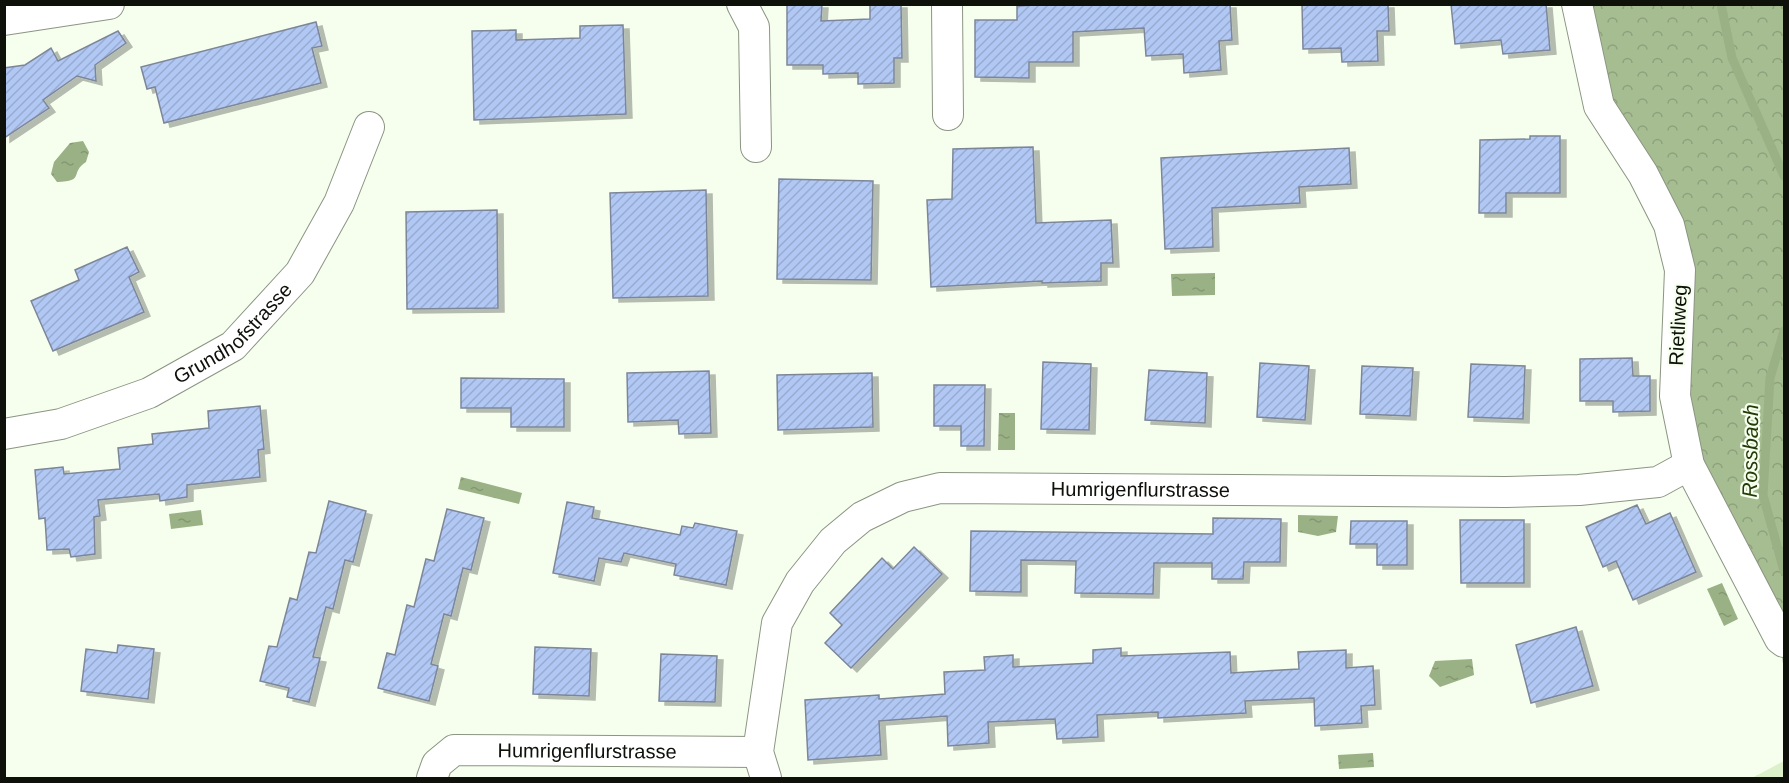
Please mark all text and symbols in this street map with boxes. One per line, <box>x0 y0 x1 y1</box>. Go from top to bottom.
street label: Grundhofstrasse <box>170 278 296 388</box>
street label: Rietliweg <box>1665 284 1691 366</box>
water label: Rossbach <box>1738 404 1762 498</box>
street label: Humrigenflurstrasse <box>1051 478 1230 501</box>
street label: Humrigenflurstrasse <box>498 739 677 762</box>

